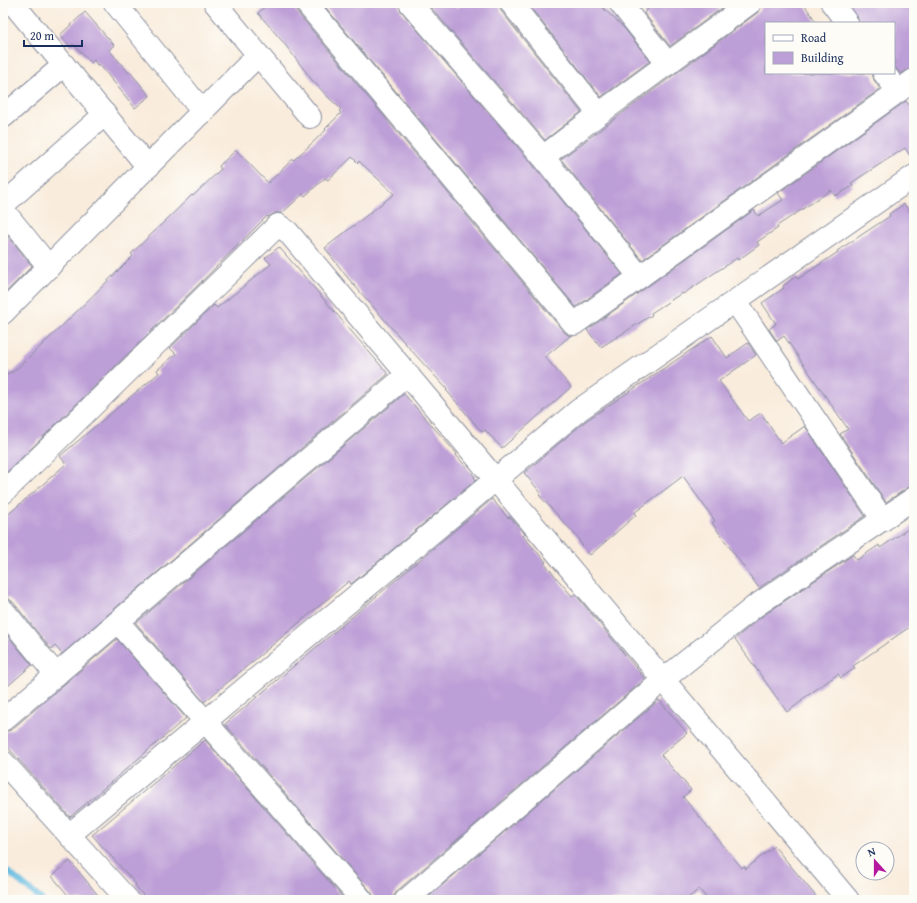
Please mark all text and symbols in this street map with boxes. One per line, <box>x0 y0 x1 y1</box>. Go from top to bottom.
scale bar <box>24 22 82 48</box>
legend <box>765 22 895 74</box>
text: 20 m <box>30 27 54 44</box>
text: Road <box>801 29 827 46</box>
text: Building <box>801 49 844 66</box>
north arrow <box>855 841 895 881</box>
text: N <box>865 843 878 860</box>

